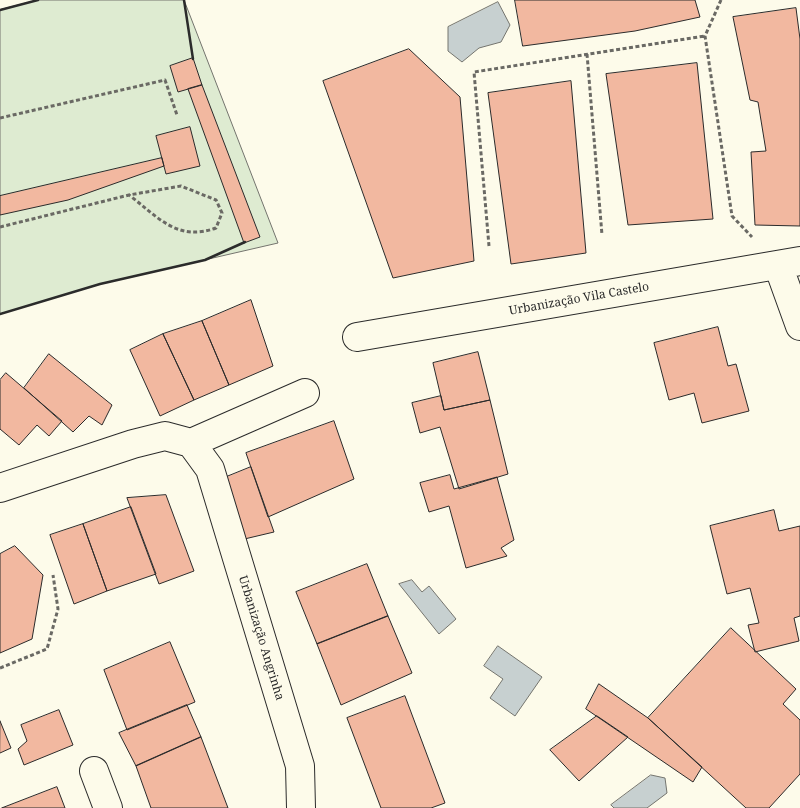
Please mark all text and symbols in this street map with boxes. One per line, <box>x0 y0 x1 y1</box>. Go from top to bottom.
street label: Urbanização Vila Castelo <box>508 280 650 318</box>
street label: Urbanização Angrinha <box>235 574 287 702</box>

